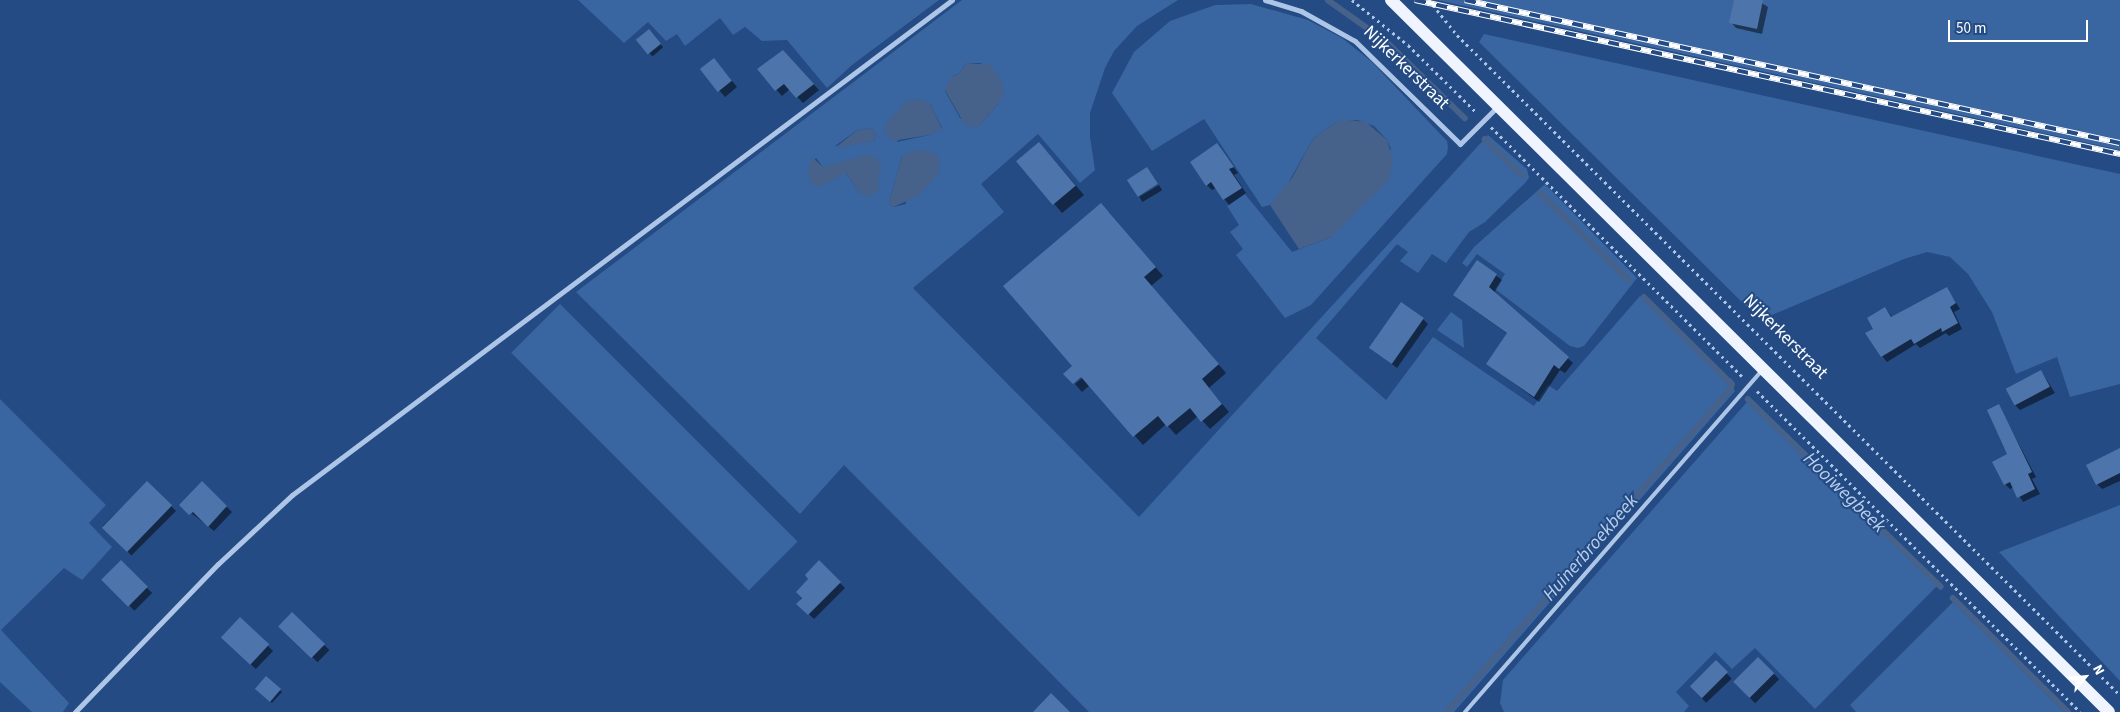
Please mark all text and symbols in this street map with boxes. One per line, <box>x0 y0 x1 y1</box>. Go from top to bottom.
scale bar <box>1950 10 2090 42</box>
text: 50 m <box>1956 18 1986 39</box>
street label: Nijkerkerstraat <box>1359 22 1453 114</box>
street label: Nijkerkerstraat <box>1738 290 1832 384</box>
water label: Hooiwegbeek <box>1798 448 1890 538</box>
water label: Huinerbroekbeek <box>1539 490 1643 606</box>
north arrow <box>2060 652 2110 702</box>
text: N <box>2087 661 2109 679</box>

